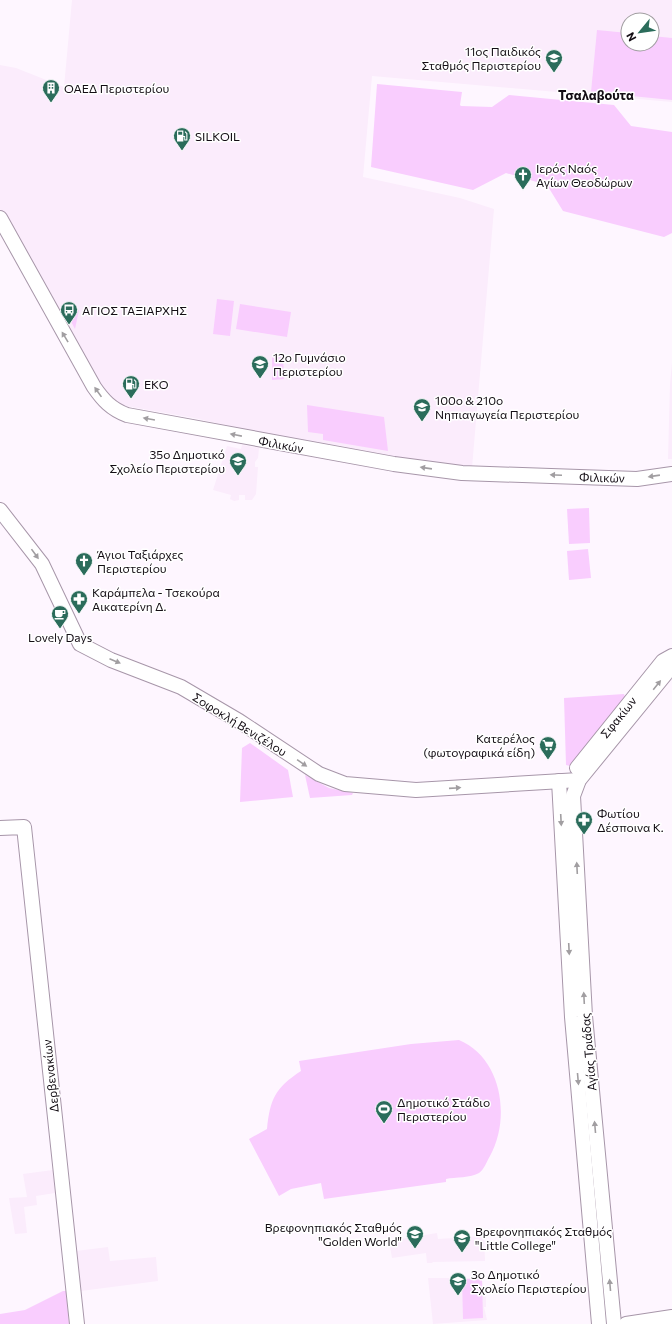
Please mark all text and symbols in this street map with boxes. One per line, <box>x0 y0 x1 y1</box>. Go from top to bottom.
north arrow <box>620 12 660 52</box>
text: N <box>623 30 639 44</box>
place label: 11ος Παιδικός Σταθμός Περιστερίου <box>421 44 541 72</box>
school or university icon: 11ος Παιδικός Σταθμός Περιστερίου <box>544 48 564 73</box>
building icon: ΟΑΕΔ Περιστερίου <box>41 78 61 103</box>
place label: ΟΑΕΔ Περιστερίου <box>64 81 170 95</box>
district label: Τσαλαβούτα <box>558 87 634 103</box>
fuel station icon: SILKOIL <box>172 126 192 151</box>
place label: SILKOIL <box>195 129 240 143</box>
place label: Ιερός Ναός Αγίων Θεοδώρων <box>536 161 632 189</box>
church icon: Ιερός Ναός Αγίων Θεοδώρων <box>513 165 533 190</box>
bus stop icon: ΑΓΙΟΣ ΤΑΞΙΑΡΧΗΣ <box>59 300 79 325</box>
place label: ΑΓΙΟΣ ΤΑΞΙΑΡΧΗΣ <box>82 303 187 317</box>
one-way arrow <box>62 331 69 343</box>
place label: 12ο Γυμνάσιο Περιστερίου <box>273 350 346 378</box>
school or university icon: 12ο Γυμνάσιο Περιστερίου <box>250 354 270 379</box>
fuel station icon: EKO <box>121 374 141 399</box>
place label: EKO <box>144 377 169 391</box>
one-way arrow <box>94 387 102 398</box>
place label: 100ο & 210ο Νηπιαγωγεία Περιστερίου <box>435 393 580 421</box>
school or university icon: 100ο & 210ο Νηπιαγωγεία Περιστερίου <box>412 397 432 422</box>
one-way arrow <box>143 416 155 422</box>
one-way arrow <box>230 432 242 438</box>
street label: Φιλικών <box>257 433 305 455</box>
place label: 35ο Δημοτικό Σχολείο Περιστερίου <box>109 447 225 475</box>
school or university icon: 35ο Δημοτικό Σχολείο Περιστερίου <box>228 451 248 476</box>
one-way arrow <box>420 465 432 471</box>
street label: Φιλικών <box>579 469 625 485</box>
one-way arrow <box>550 472 562 479</box>
one-way arrow <box>648 473 660 479</box>
place label: Άγιοι Ταξιάρχες Περιστερίου <box>96 547 184 575</box>
one-way arrow <box>31 549 39 560</box>
church icon: Άγιοι Ταξιάρχες Περιστερίου <box>74 551 94 576</box>
place label: Καράμπελα - Τσεκούρα Αικατερίνη Δ. <box>92 585 220 613</box>
pharmacy icon: Καράμπελα - Τσεκούρα Αικατερίνη Δ. <box>69 589 89 614</box>
cafe icon: Lovely Days <box>50 604 70 629</box>
place label: Lovely Days <box>28 630 92 644</box>
one-way arrow <box>109 659 121 665</box>
one-way arrow <box>653 680 662 691</box>
street label: Σοφοκλή Βενιζέλου <box>190 689 290 759</box>
street label: Σφακίων <box>597 694 639 740</box>
place label: Κατερέλος (φωτογραφικά είδη) <box>424 731 535 759</box>
supermarket icon: Κατερέλος (φωτογραφικά είδη) <box>538 735 558 760</box>
one-way arrow <box>296 759 307 767</box>
one-way arrow <box>449 784 461 791</box>
place label: Φωτίου Δέσποινα Κ. <box>597 806 664 834</box>
pharmacy icon: Φωτίου Δέσποινα Κ. <box>574 810 594 835</box>
one-way arrow <box>558 814 565 826</box>
one-way arrow <box>573 862 580 874</box>
one-way arrow <box>565 943 572 956</box>
one-way arrow <box>580 992 587 1004</box>
street label: Αγίας Τριάδας <box>578 1012 598 1092</box>
street label: Δερβενακίων <box>39 1039 61 1113</box>
one-way arrow <box>575 1073 581 1085</box>
place label: Δημοτικό Στάδιο Περιστερίου <box>397 1095 490 1123</box>
sports icon: Δημοτικό Στάδιο Περιστερίου <box>374 1099 394 1124</box>
one-way arrow <box>592 1121 598 1133</box>
place label: Βρεφονηπιακός Σταθμός "Golden World" <box>265 1220 402 1248</box>
school or university icon: Βρεφονηπιακός Σταθμός "Golden World" <box>405 1224 425 1249</box>
place label: Βρεφονηπιακός Σταθμός "Little College" <box>475 1224 612 1252</box>
school or university icon: Βρεφονηπιακός Σταθμός "Little College" <box>452 1228 472 1253</box>
place label: 3ο Δημοτικό Σχολείο Περιστερίου <box>471 1267 587 1295</box>
school or university icon: 3ο Δημοτικό Σχολείο Περιστερίου <box>448 1271 468 1296</box>
one-way arrow <box>606 1279 613 1291</box>

